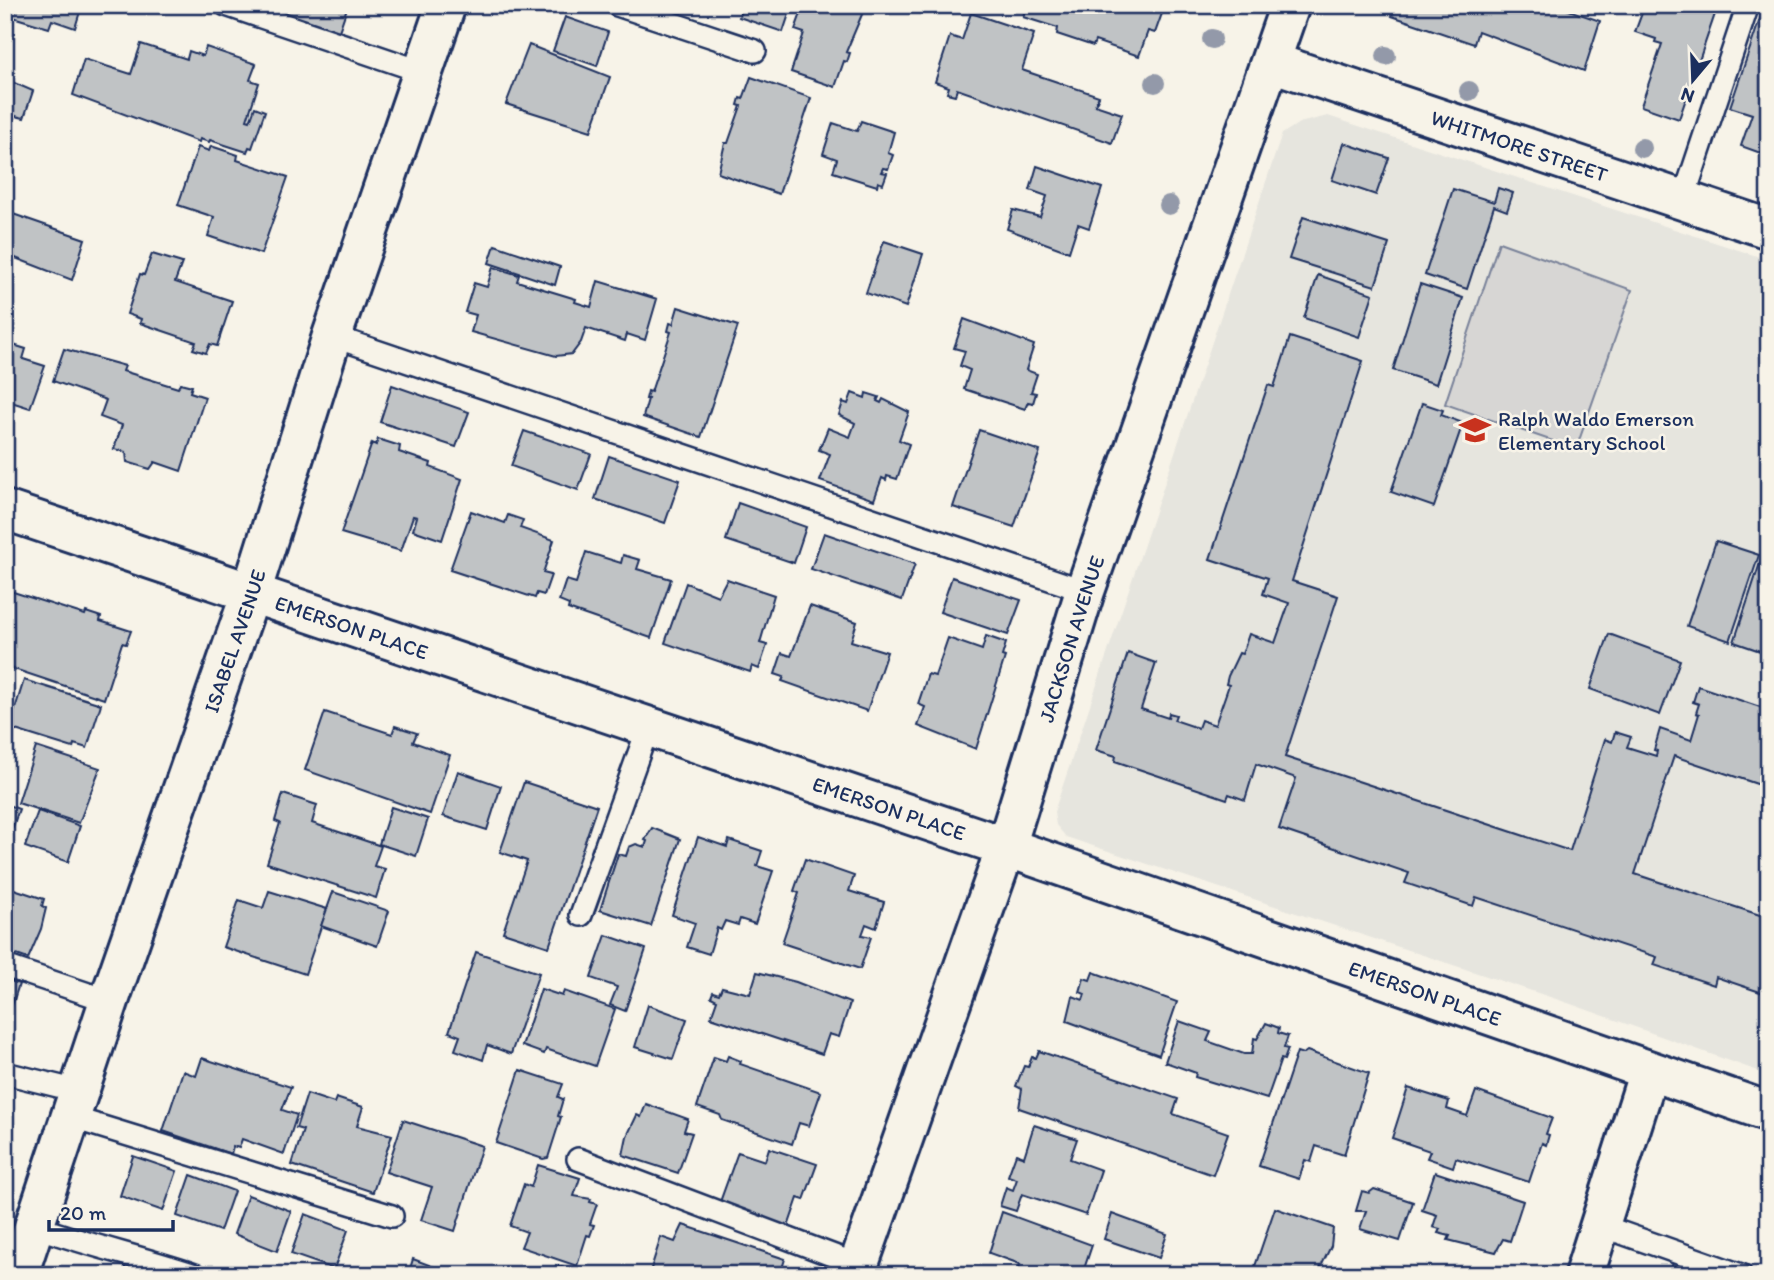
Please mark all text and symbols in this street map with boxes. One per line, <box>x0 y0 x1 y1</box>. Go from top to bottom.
north arrow <box>1658 46 1728 116</box>
text: N <box>1678 83 1697 109</box>
street label: WHITMORE STREET <box>1428 104 1611 187</box>
place label: Ralph Waldo Emerson Elementary School <box>1498 406 1694 455</box>
school or university icon: Ralph Waldo Emerson Elementary School <box>1458 413 1492 447</box>
street label: JACKSON AVENUE <box>1033 552 1109 725</box>
street label: ISABEL AVENUE <box>198 566 270 716</box>
street label: EMERSON PLACE <box>272 589 432 664</box>
street label: EMERSON PLACE <box>809 770 969 845</box>
street label: EMERSON PLACE <box>1346 955 1505 1031</box>
scale bar <box>49 1189 173 1233</box>
text: 20 m <box>60 1200 107 1225</box>

